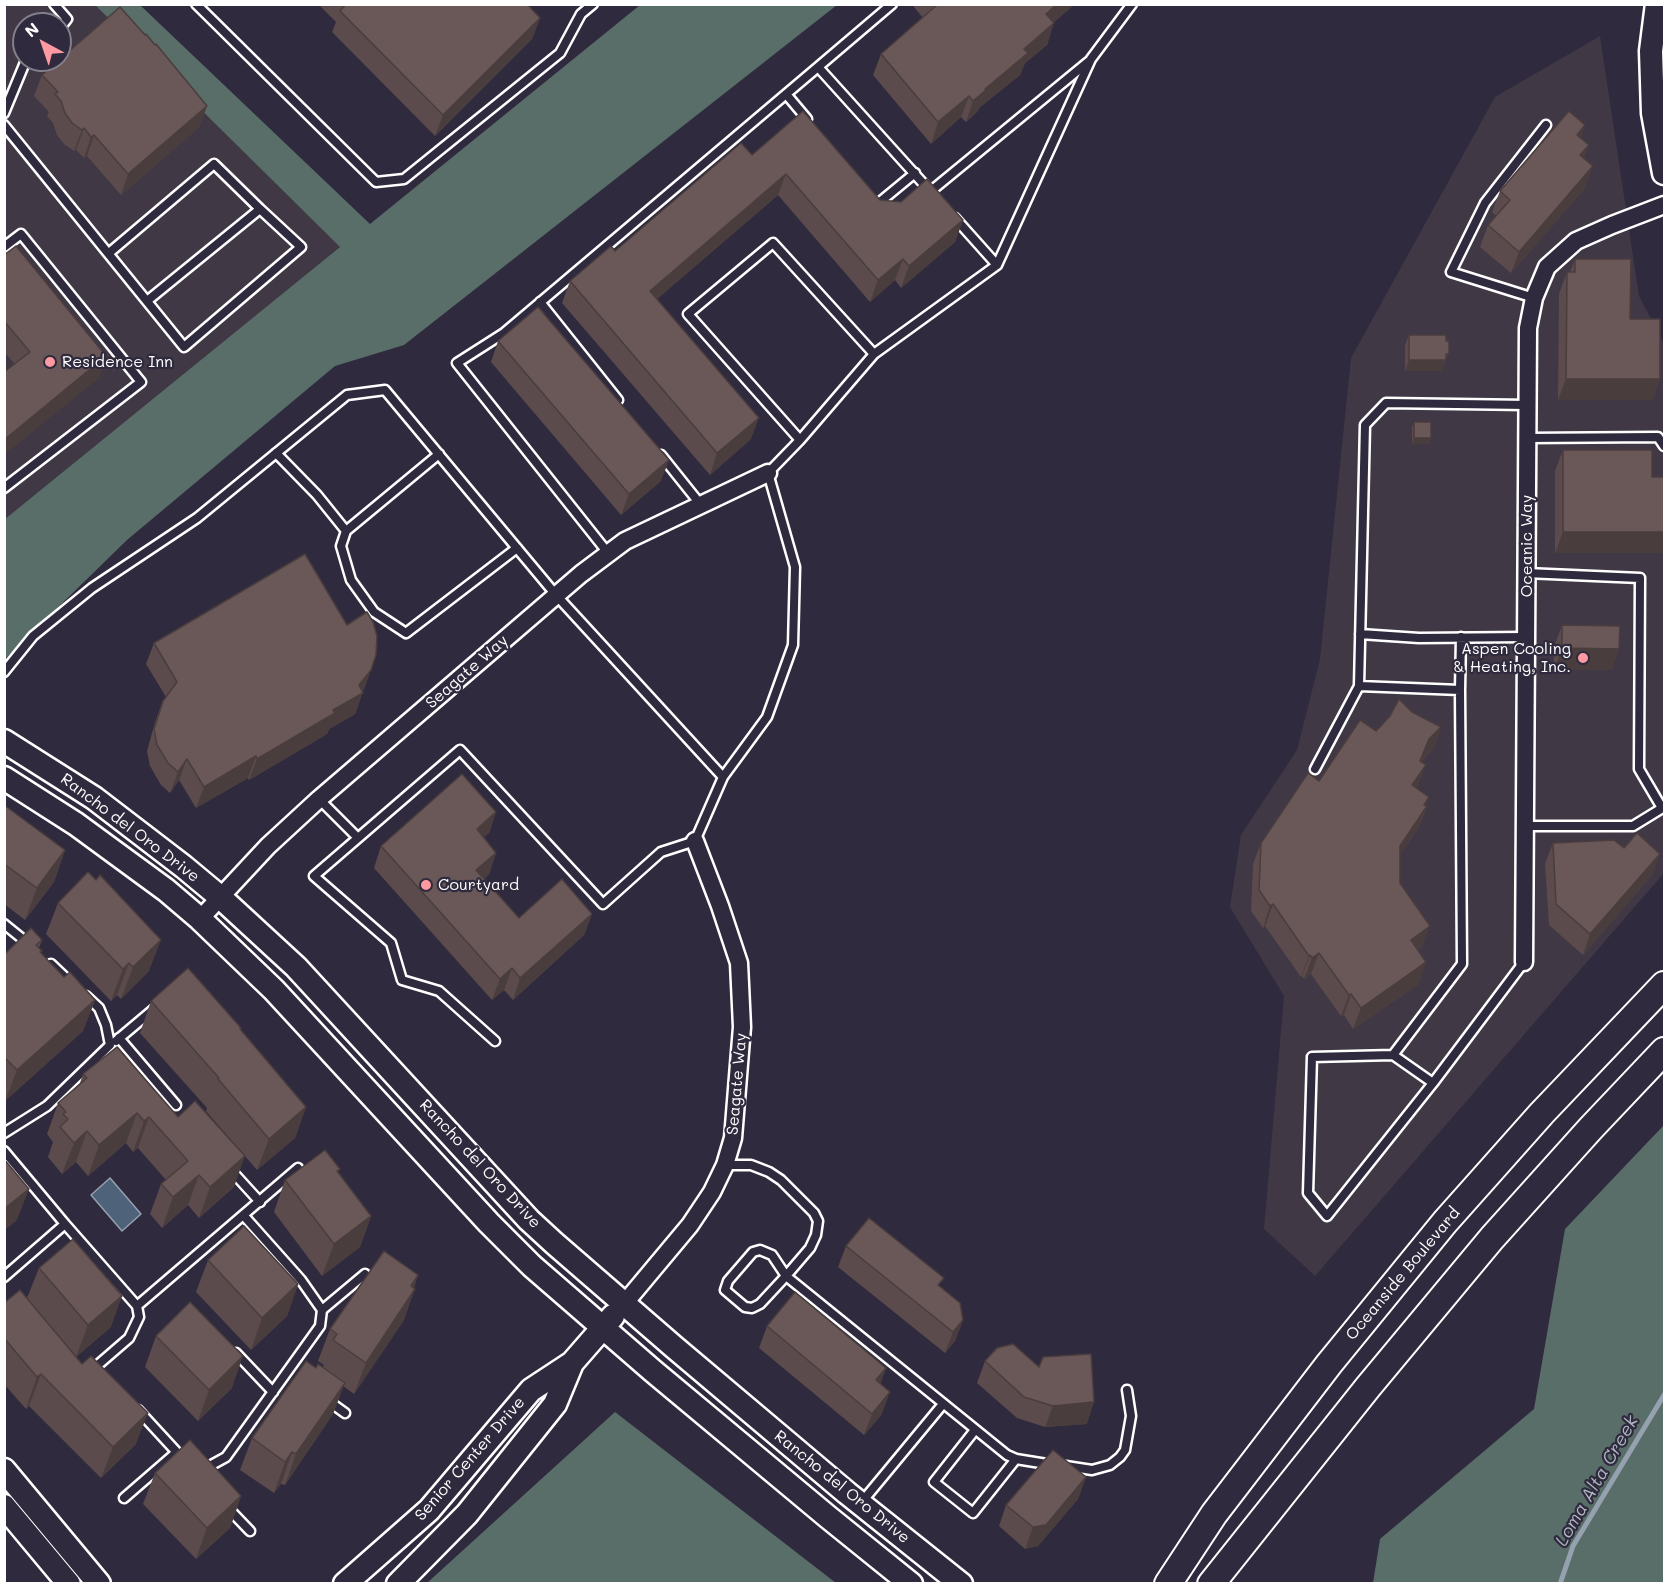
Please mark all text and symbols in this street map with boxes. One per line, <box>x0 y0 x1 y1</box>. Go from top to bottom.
north arrow <box>12 12 72 72</box>
text: N <box>20 17 43 41</box>
place label: Residence Inn <box>62 352 173 372</box>
marker: Residence Inn <box>43 355 57 369</box>
street label: Oceanic Way <box>1517 495 1537 597</box>
street label: Seagate Way <box>422 631 512 713</box>
place label: Aspen Cooling & Heating, Inc. <box>1453 639 1571 677</box>
marker: Aspen Cooling & Heating, Inc. <box>1576 651 1590 665</box>
street label: Rancho del Oro Drive <box>57 770 203 886</box>
place label: Courtyard <box>438 875 519 895</box>
marker: Courtyard <box>419 878 433 892</box>
street label: Seagate Way <box>723 1032 751 1136</box>
street label: Rancho del Oro Drive <box>415 1096 545 1232</box>
street label: Oceanside Boulevard <box>1342 1204 1464 1344</box>
street label: Senior Center Drive <box>411 1393 529 1525</box>
water label: Loma Alta Creek <box>1551 1412 1643 1550</box>
street label: Rancho del Oro Drive <box>770 1426 914 1548</box>

